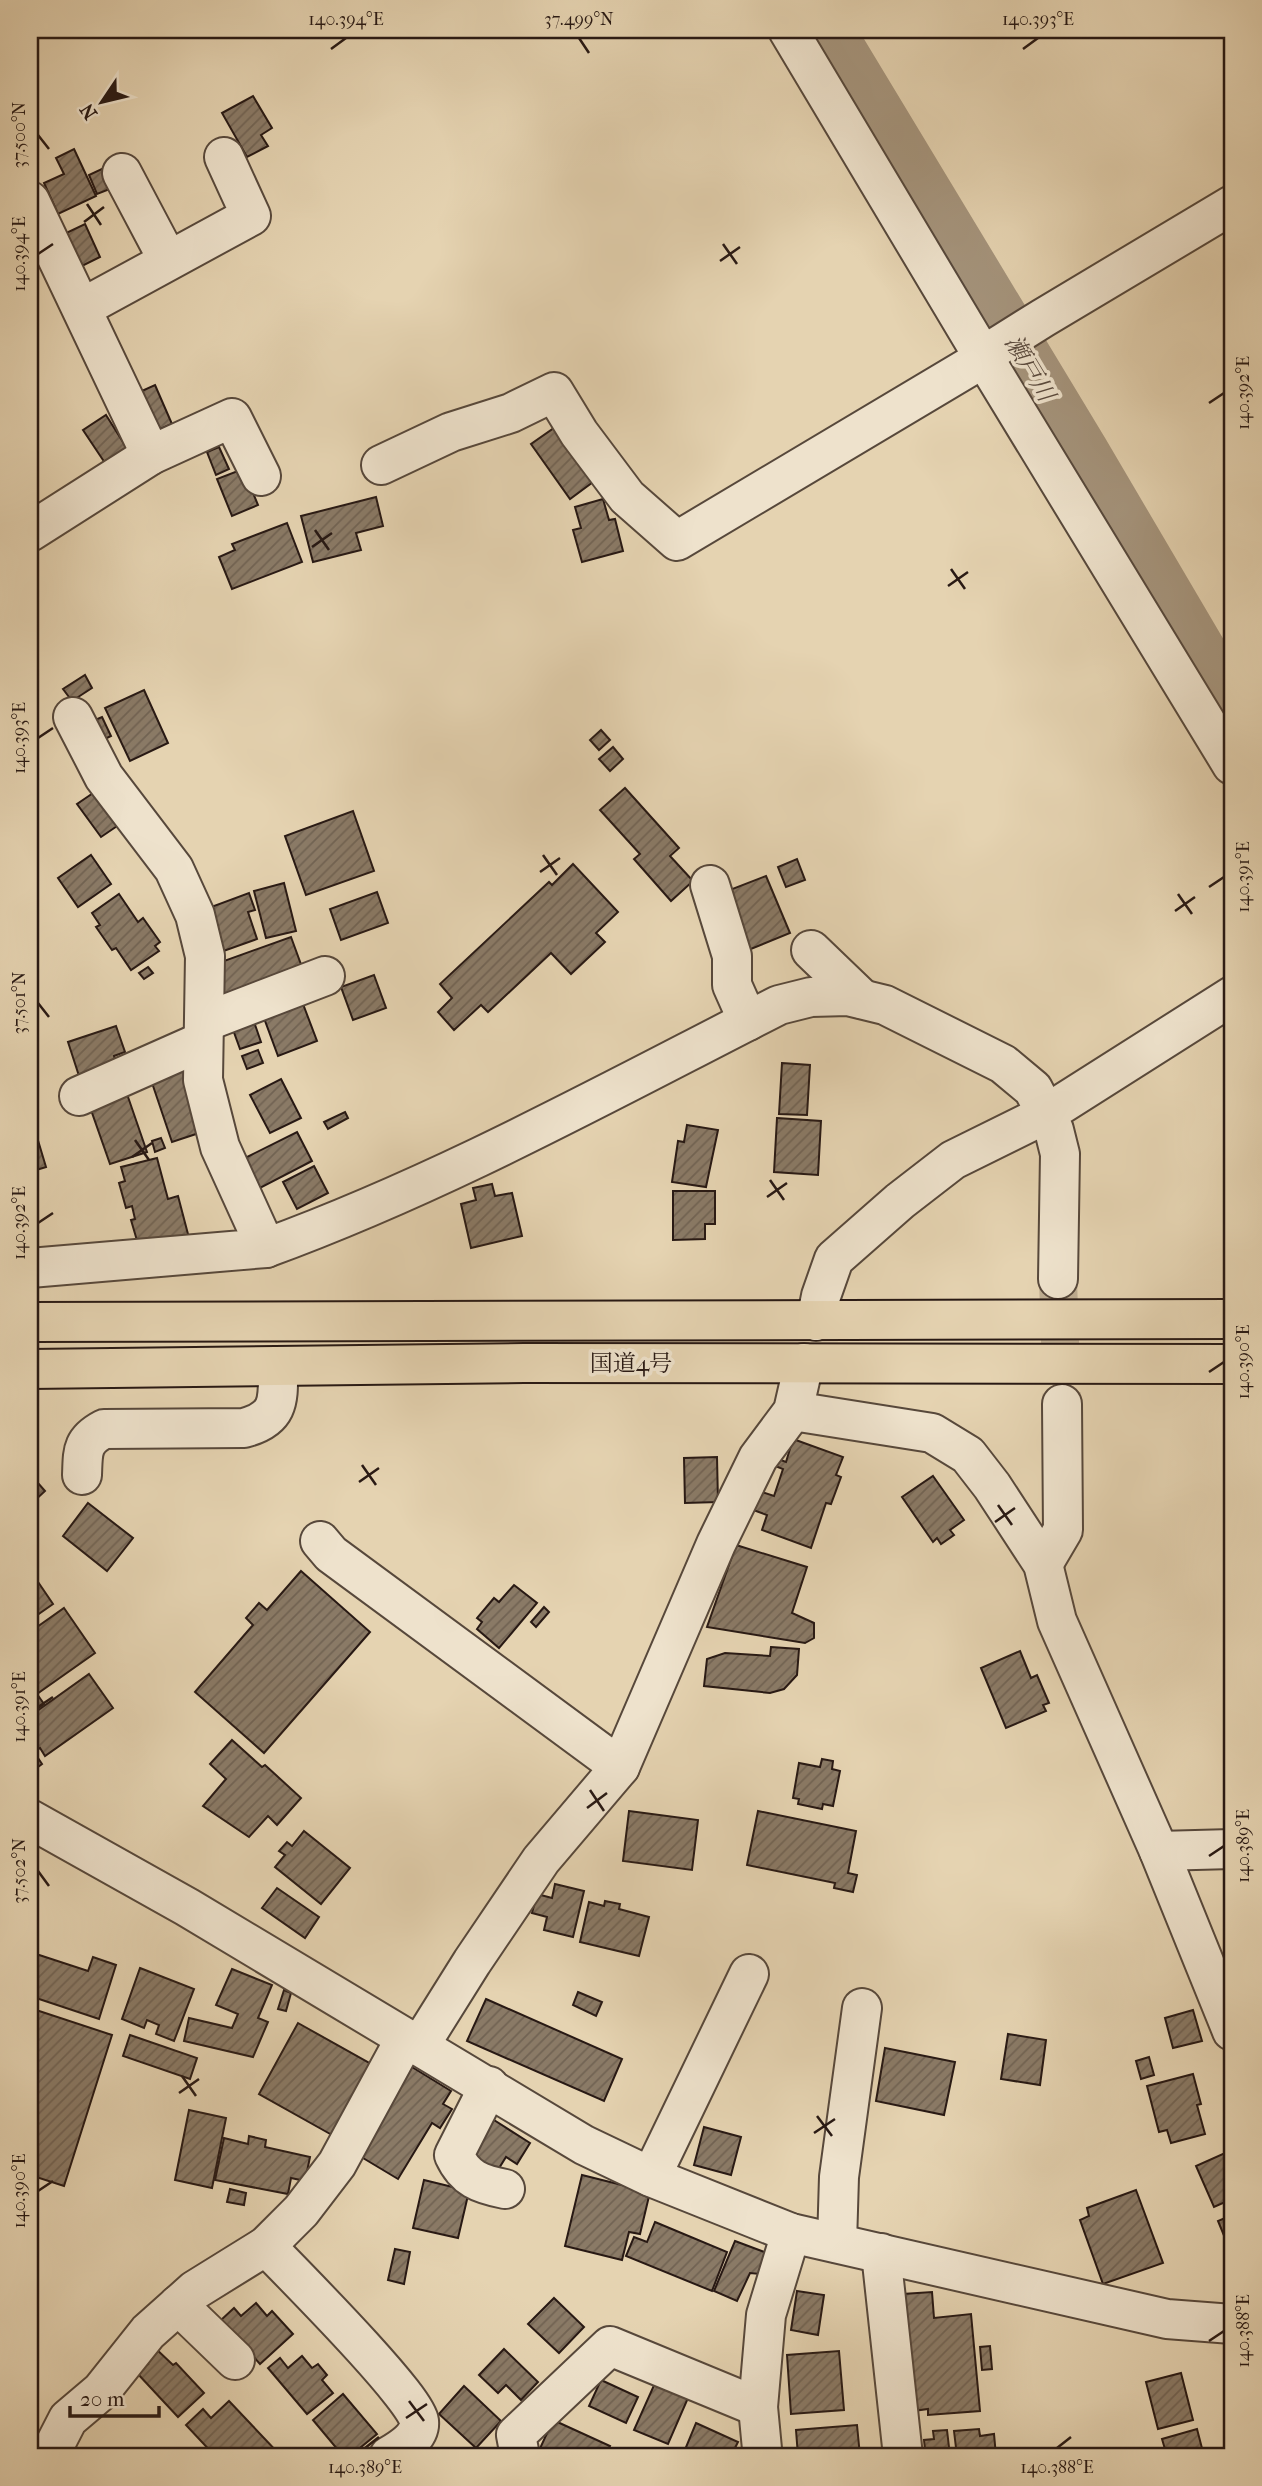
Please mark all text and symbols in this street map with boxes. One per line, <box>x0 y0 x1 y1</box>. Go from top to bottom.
text: 140.394°E <box>308 9 384 30</box>
text: 37.499°N <box>544 9 614 30</box>
text: 140.393°E <box>1002 9 1074 30</box>
north arrow <box>66 66 136 136</box>
text: N <box>75 98 102 123</box>
text: 37.500°N <box>9 102 30 168</box>
text: 140.394°E <box>9 216 30 292</box>
water label: 瀬戸川 <box>999 330 1062 409</box>
text: 140.392°E <box>1233 356 1254 430</box>
text: 140.393°E <box>9 702 30 774</box>
text: 140.391°E <box>1233 841 1254 913</box>
text: 37.501°N <box>9 971 30 1034</box>
text: 140.392°E <box>9 1186 30 1260</box>
text: 140.390°E <box>1233 1325 1254 1399</box>
street label: 国道4号 <box>590 1350 672 1377</box>
text: 140.391°E <box>9 1671 30 1743</box>
text: 140.389°E <box>1233 1809 1254 1883</box>
text: 37.502°N <box>9 1838 30 1904</box>
text: 140.390°E <box>9 2154 30 2228</box>
text: 140.388°E <box>1233 2294 1254 2368</box>
scale bar <box>70 2374 159 2418</box>
text: 20 m <box>80 2387 125 2411</box>
text: 140.389°E <box>328 2457 402 2478</box>
text: 140.388°E <box>1020 2457 1094 2478</box>

